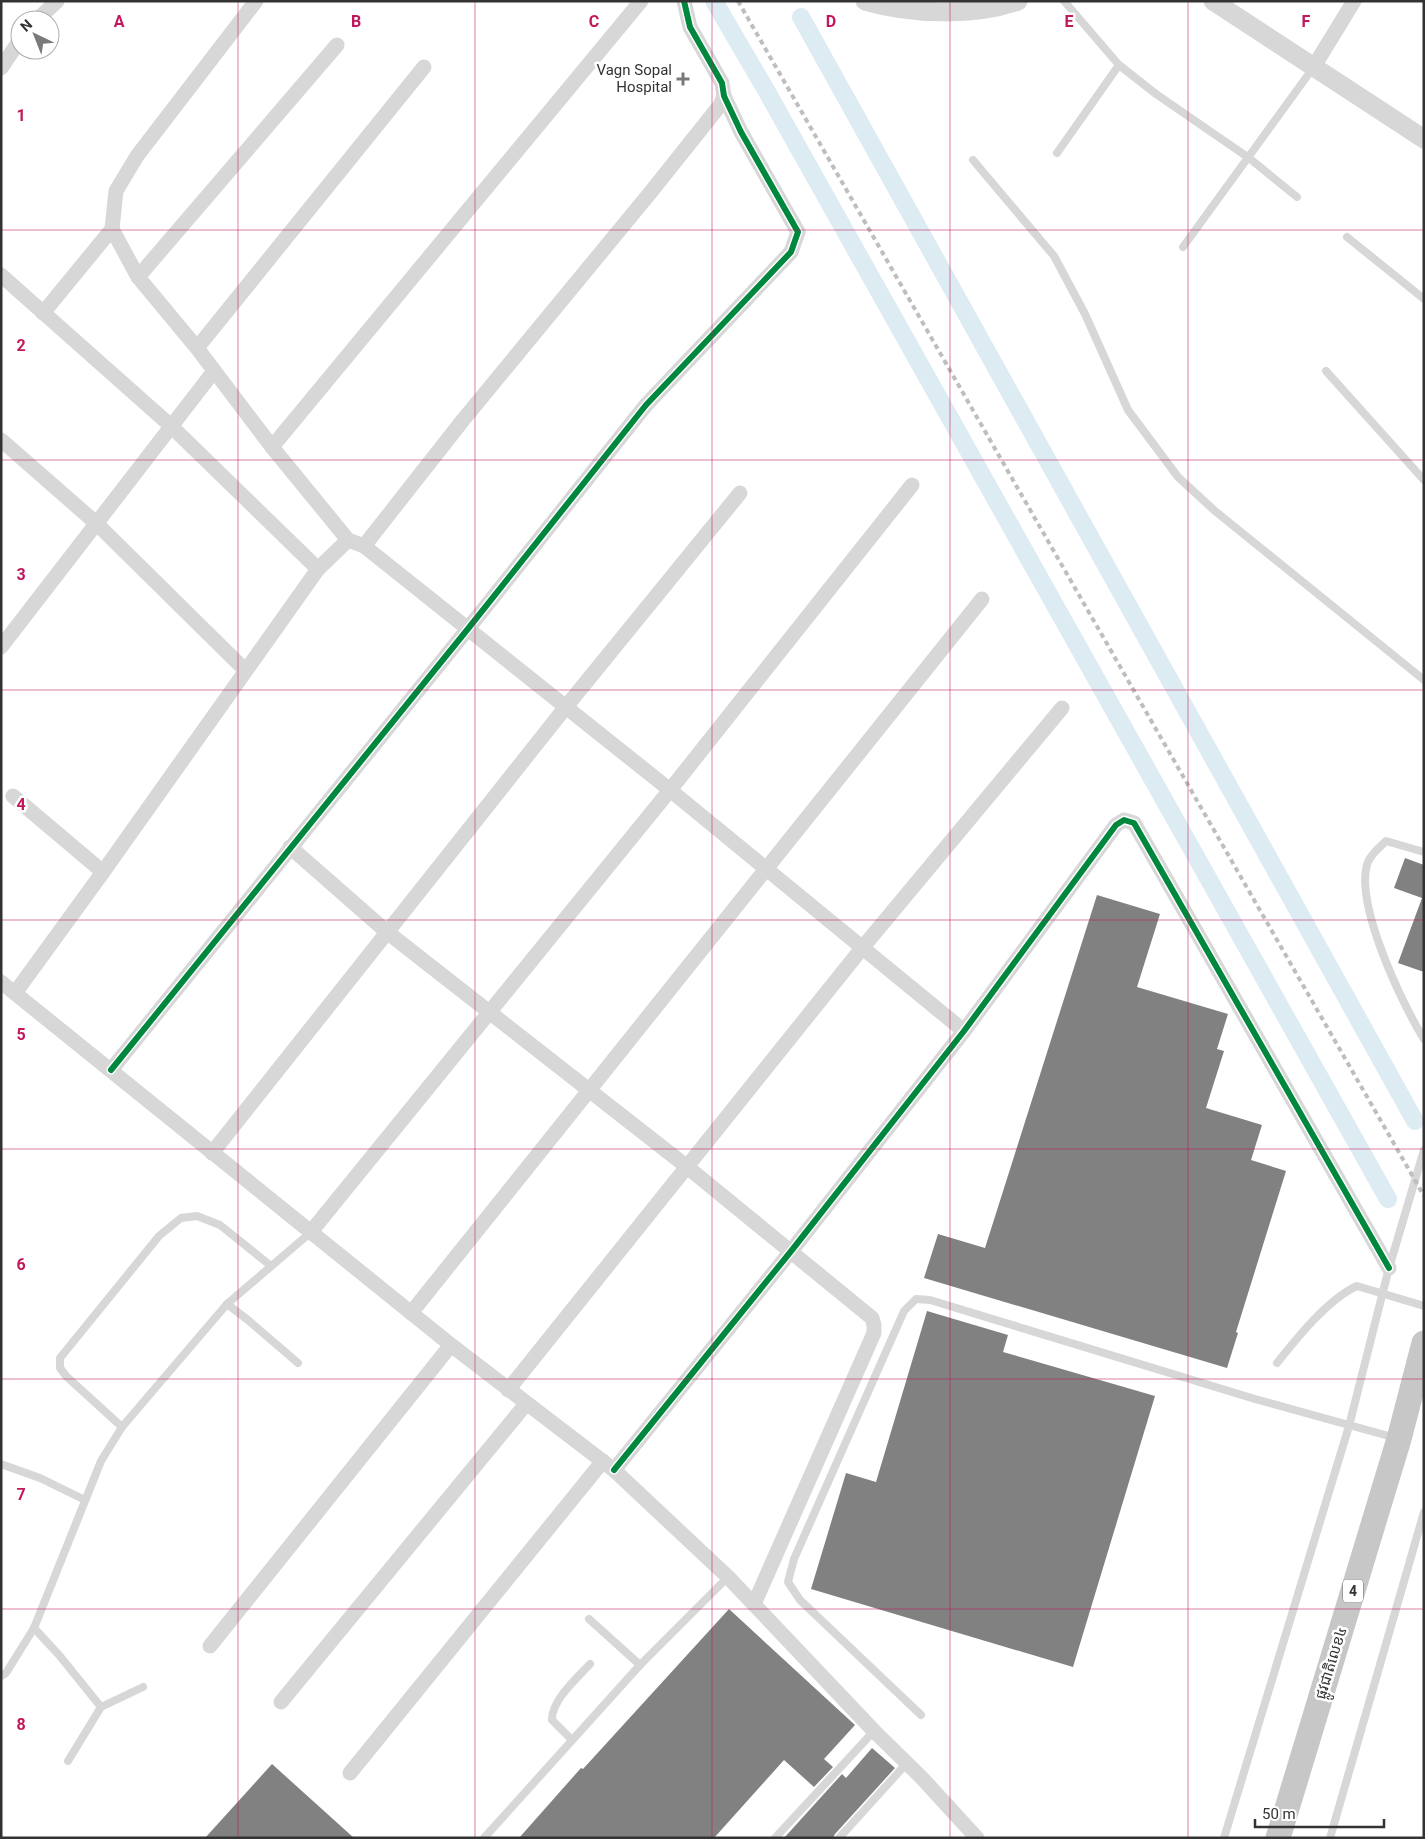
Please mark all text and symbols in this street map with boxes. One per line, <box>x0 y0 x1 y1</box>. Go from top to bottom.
north arrow <box>10 10 60 60</box>
text: A <box>114 12 125 31</box>
text: B <box>351 12 361 31</box>
text: C <box>589 12 599 31</box>
text: D <box>826 12 836 31</box>
text: E <box>1065 12 1074 31</box>
text: F <box>1302 12 1311 31</box>
text: N <box>17 16 35 35</box>
place label: Vagn Sopal Hospital <box>597 61 672 96</box>
marker: Vagn Sopal Hospital <box>676 72 690 86</box>
text: 1 <box>16 106 26 125</box>
text: 2 <box>16 336 26 355</box>
text: 3 <box>16 565 26 584</box>
text: 4 <box>16 795 26 814</box>
text: 5 <box>16 1025 26 1044</box>
text: 6 <box>16 1255 26 1274</box>
text: 7 <box>16 1485 26 1504</box>
road number: 4 <box>1343 1580 1363 1602</box>
street label: ផ្លូវជាតិលេខ៤ <box>1311 1624 1355 1703</box>
text: 8 <box>16 1715 26 1734</box>
scale bar <box>1255 1796 1384 1828</box>
text: 50 m <box>1262 1805 1296 1823</box>

